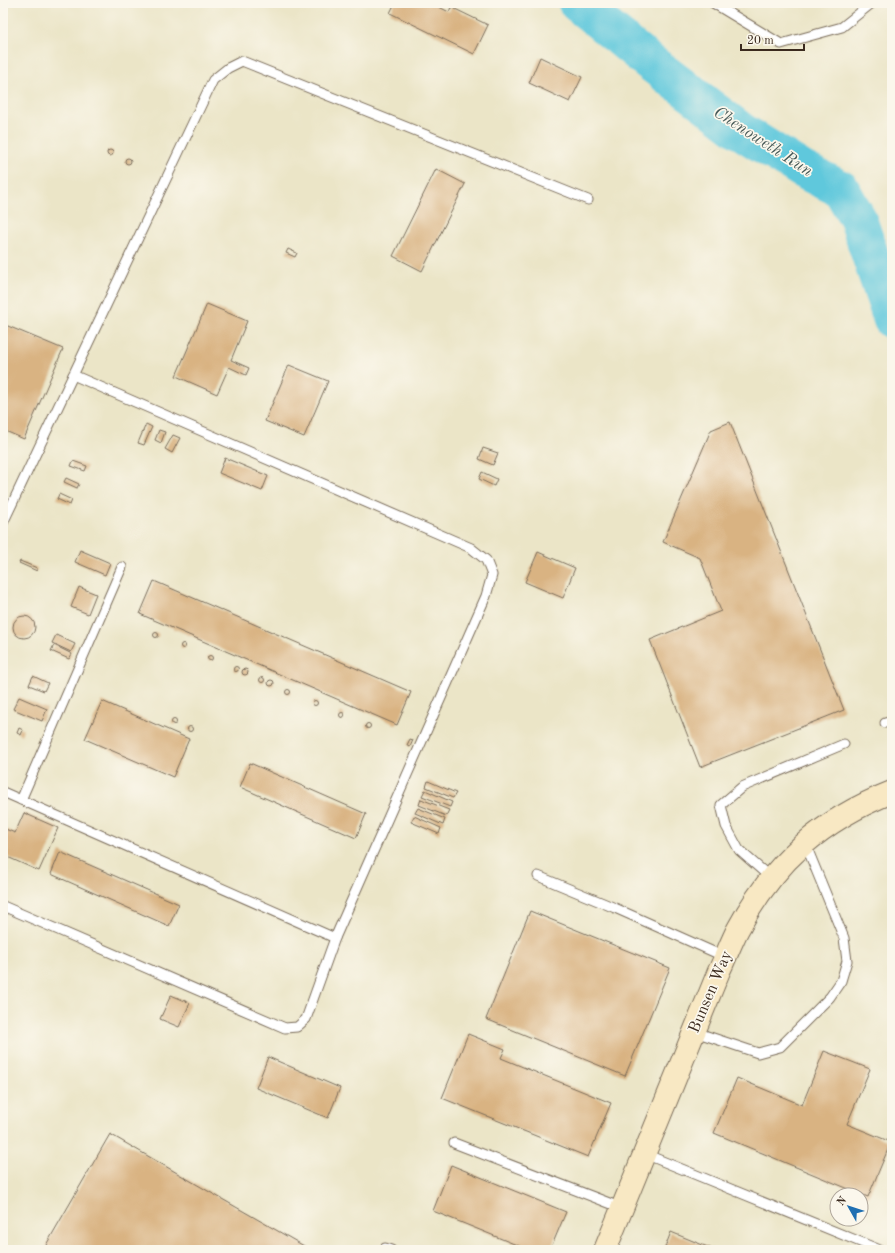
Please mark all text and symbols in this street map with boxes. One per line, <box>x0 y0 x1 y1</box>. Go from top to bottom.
scale bar <box>741 26 804 52</box>
text: 20 m <box>747 35 774 47</box>
water label: Chenoweth Run <box>710 104 816 180</box>
street label: Bunsen Way <box>687 948 736 1035</box>
north arrow <box>829 1187 869 1227</box>
text: N <box>835 1194 850 1208</box>

